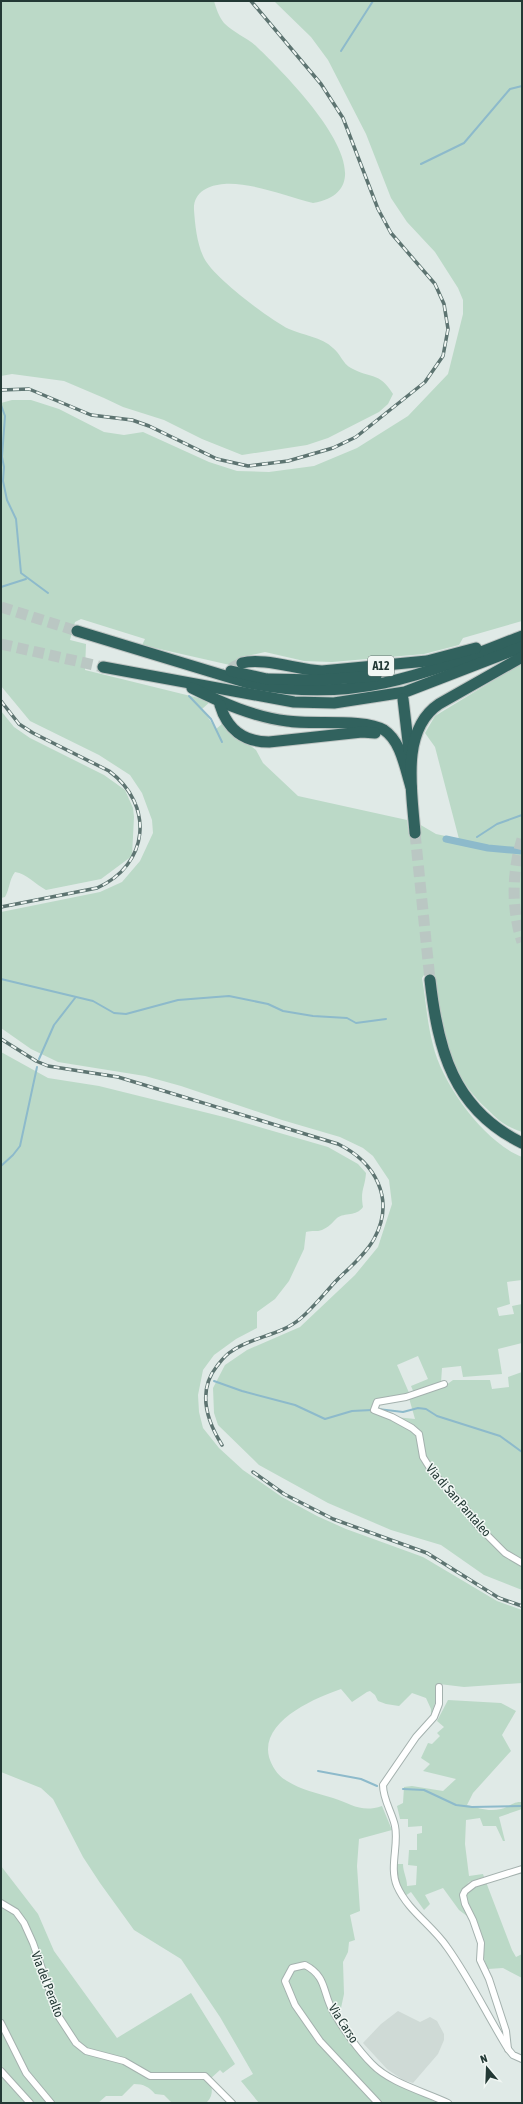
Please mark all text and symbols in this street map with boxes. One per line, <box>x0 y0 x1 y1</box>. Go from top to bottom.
road number: A12 <box>368 656 394 676</box>
street label: Via di San Pantaleo <box>423 1461 494 1540</box>
street label: Via del Peralto <box>28 1949 67 2019</box>
street label: Via Carso <box>325 2001 362 2046</box>
north arrow <box>467 2048 507 2088</box>
text: N <box>479 2052 489 2065</box>

